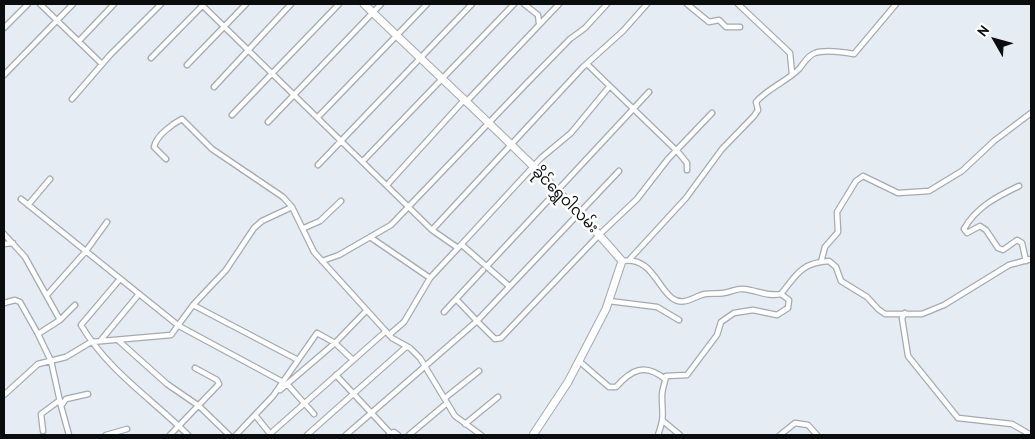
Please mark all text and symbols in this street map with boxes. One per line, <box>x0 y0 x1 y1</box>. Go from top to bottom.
north arrow <box>970 15 1020 65</box>
text: N <box>973 22 993 40</box>
street label: ခိုင်ရွှေဝါလမ်း <box>528 163 602 237</box>

